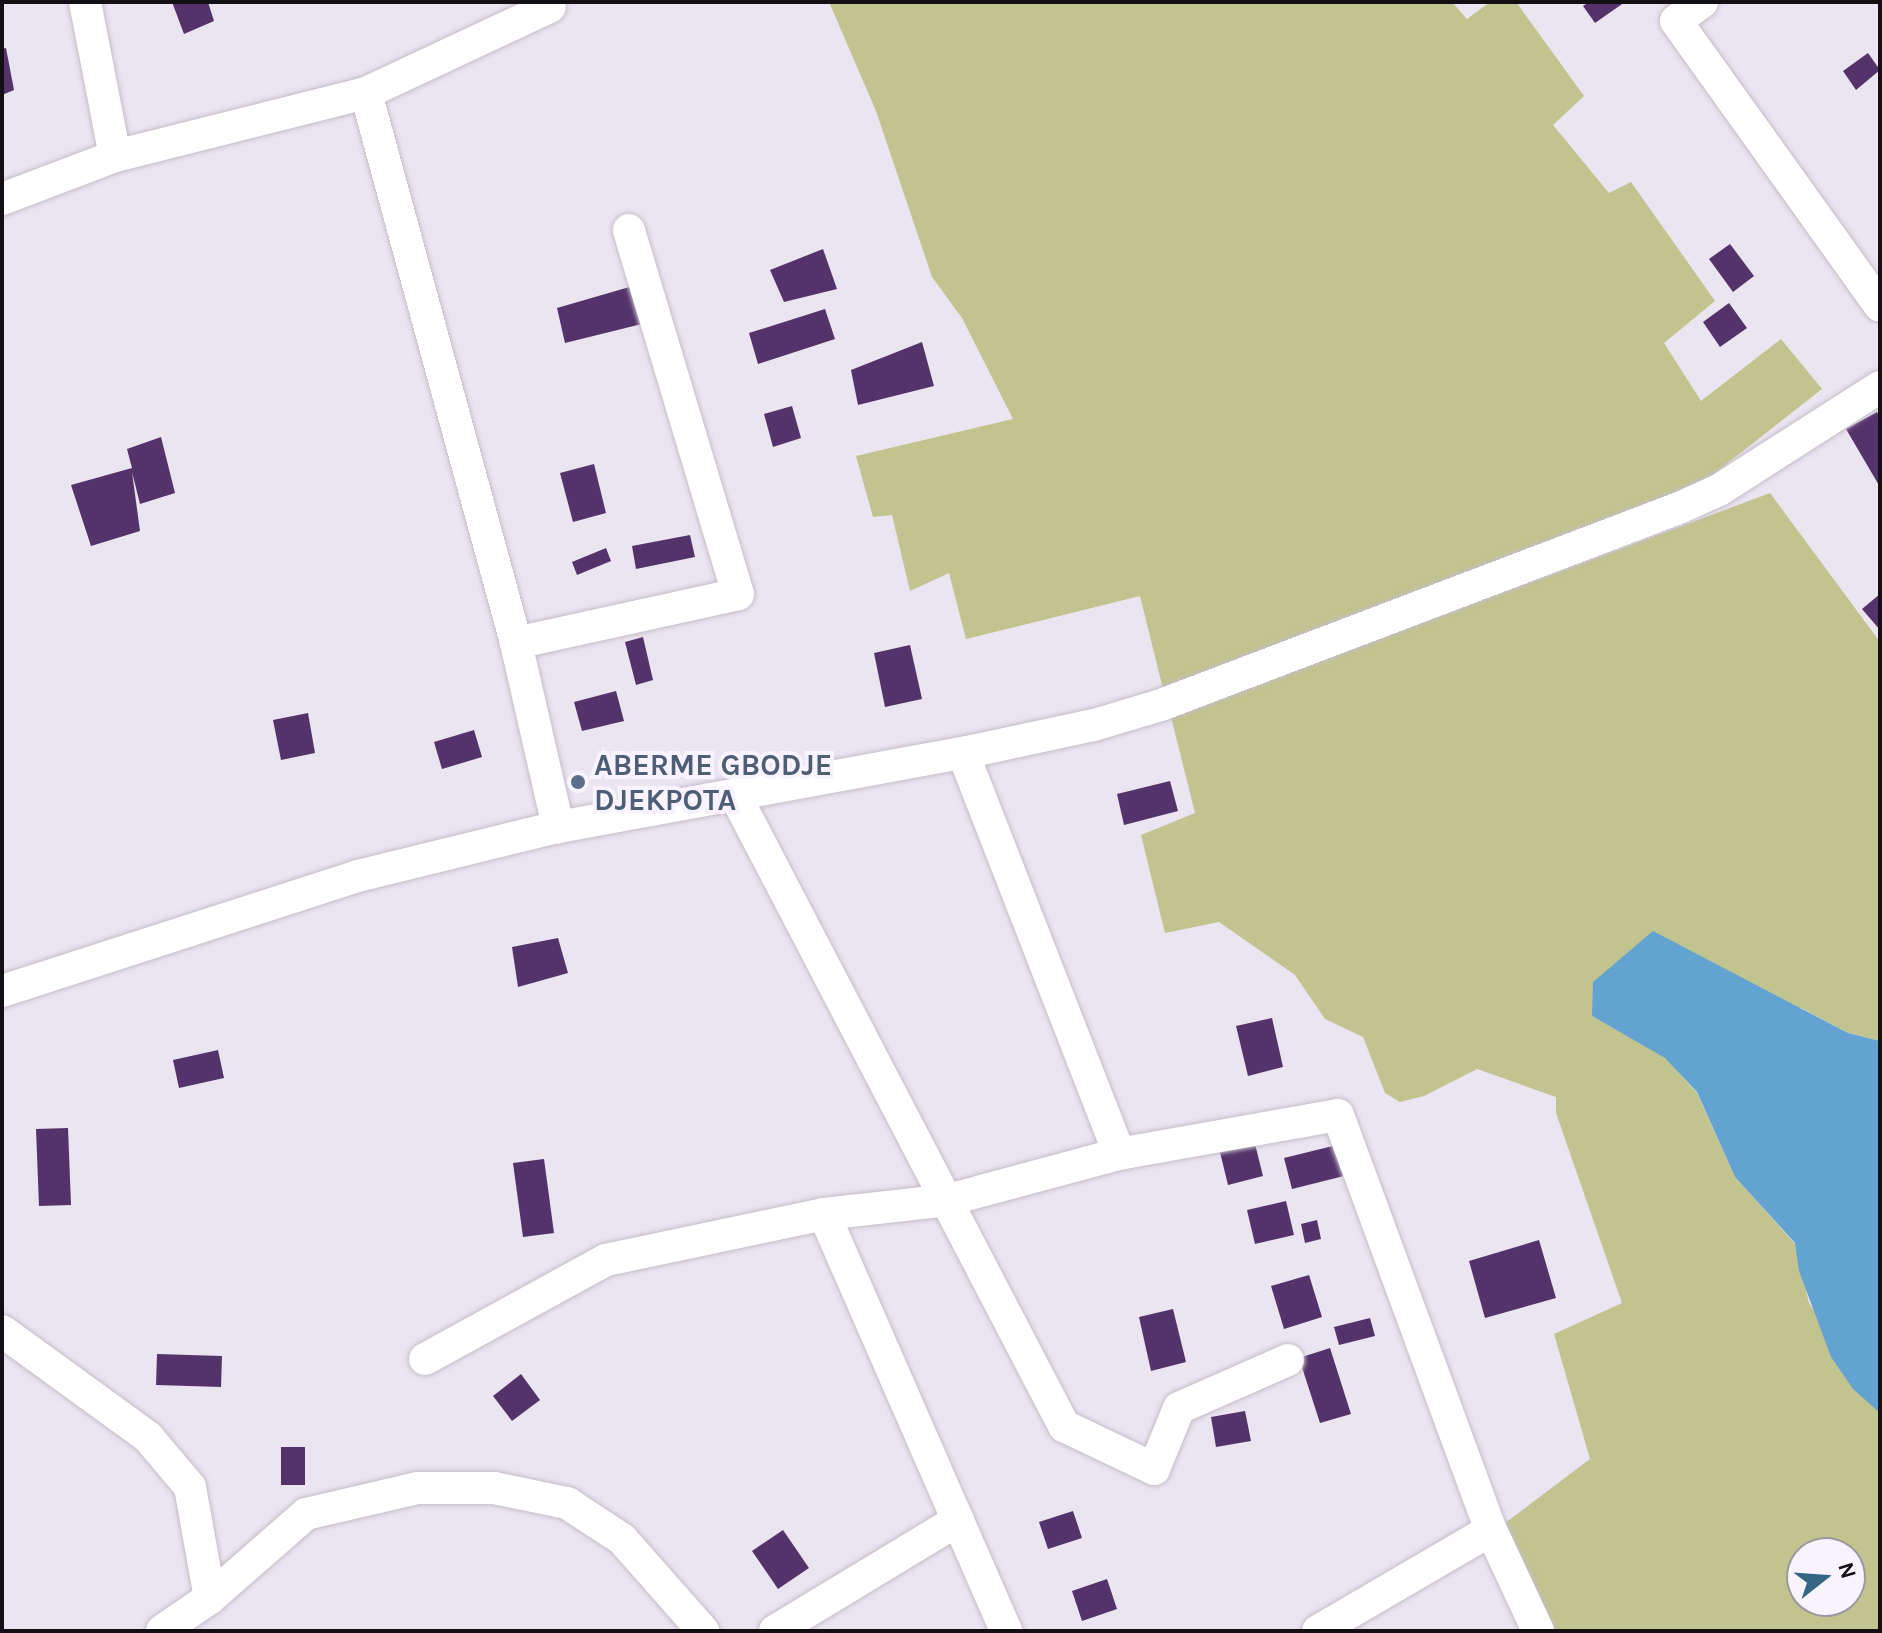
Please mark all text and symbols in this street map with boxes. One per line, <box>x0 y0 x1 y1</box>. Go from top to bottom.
place label: ABERME GBODJE DJEKPOTA <box>594 747 832 818</box>
marker: ABERME GBODJE DJEKPOTA <box>569 773 587 791</box>
north arrow <box>1786 1537 1866 1617</box>
text: N <box>1832 1559 1862 1582</box>

